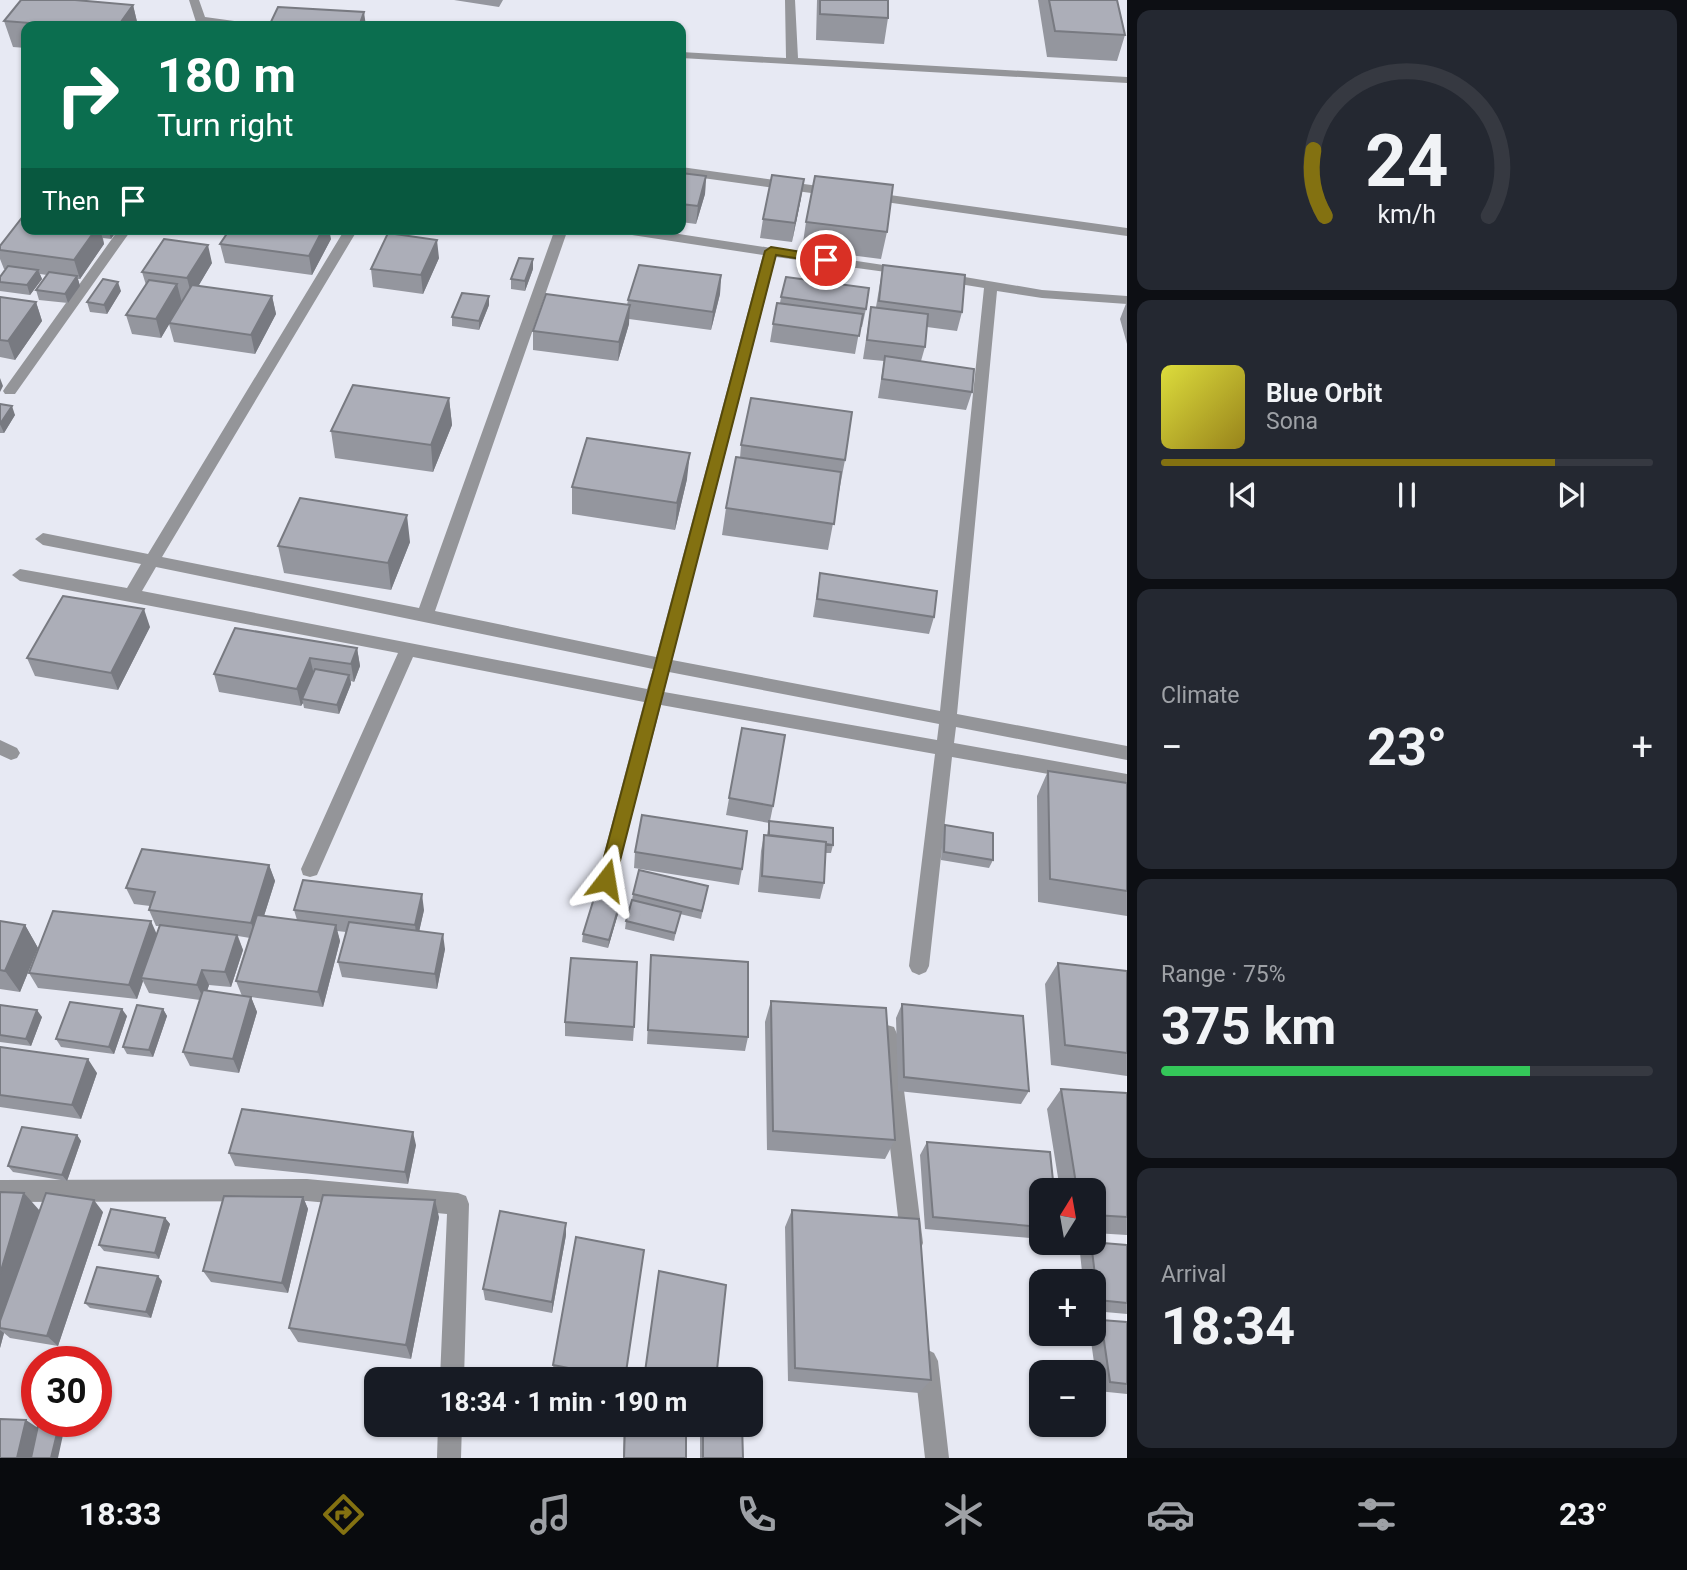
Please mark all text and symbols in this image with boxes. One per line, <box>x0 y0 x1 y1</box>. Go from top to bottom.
text: 180 m <box>157 47 296 104</box>
icon: right <box>42 49 133 140</box>
text: Turn right <box>157 106 293 144</box>
text: 24 <box>1365 118 1449 204</box>
icon: arrive <box>114 182 152 220</box>
text: Then <box>42 186 100 216</box>
text: km/h <box>1378 200 1436 229</box>
pin <box>796 230 856 290</box>
icon: arrive <box>807 241 845 279</box>
text: Blue Orbit <box>1266 378 1382 408</box>
text: Sona <box>1266 408 1318 435</box>
icon: previous <box>1224 476 1262 514</box>
icon: pause <box>1388 476 1426 514</box>
icon: next <box>1552 476 1590 514</box>
text: Climate <box>1161 682 1240 709</box>
text: 23° <box>1367 717 1447 778</box>
text: − <box>1161 725 1183 769</box>
text: + <box>1631 725 1653 769</box>
position arrow <box>569 843 643 917</box>
text: Range · 75% <box>1161 961 1286 988</box>
text: 375 km <box>1161 996 1336 1057</box>
north arrow <box>1029 1178 1106 1255</box>
map controls <box>1029 1178 1106 1437</box>
text: Arrival <box>1161 1261 1226 1288</box>
button: + <box>1029 1269 1106 1346</box>
text: 18:34 <box>1161 1296 1295 1357</box>
speed limit sign: 30 <box>21 1346 112 1437</box>
button: − <box>1029 1360 1106 1437</box>
text: 18:34 · 1 min · 190 m <box>440 1387 687 1417</box>
icon: directions <box>319 1490 368 1539</box>
icon: music <box>526 1490 575 1539</box>
icon: phone <box>732 1490 781 1539</box>
icon: climate <box>939 1490 988 1539</box>
icon: car <box>1146 1490 1195 1539</box>
icon: filters <box>1352 1490 1401 1539</box>
text: 18:33 <box>79 1495 161 1533</box>
text: 23° <box>1559 1495 1608 1533</box>

